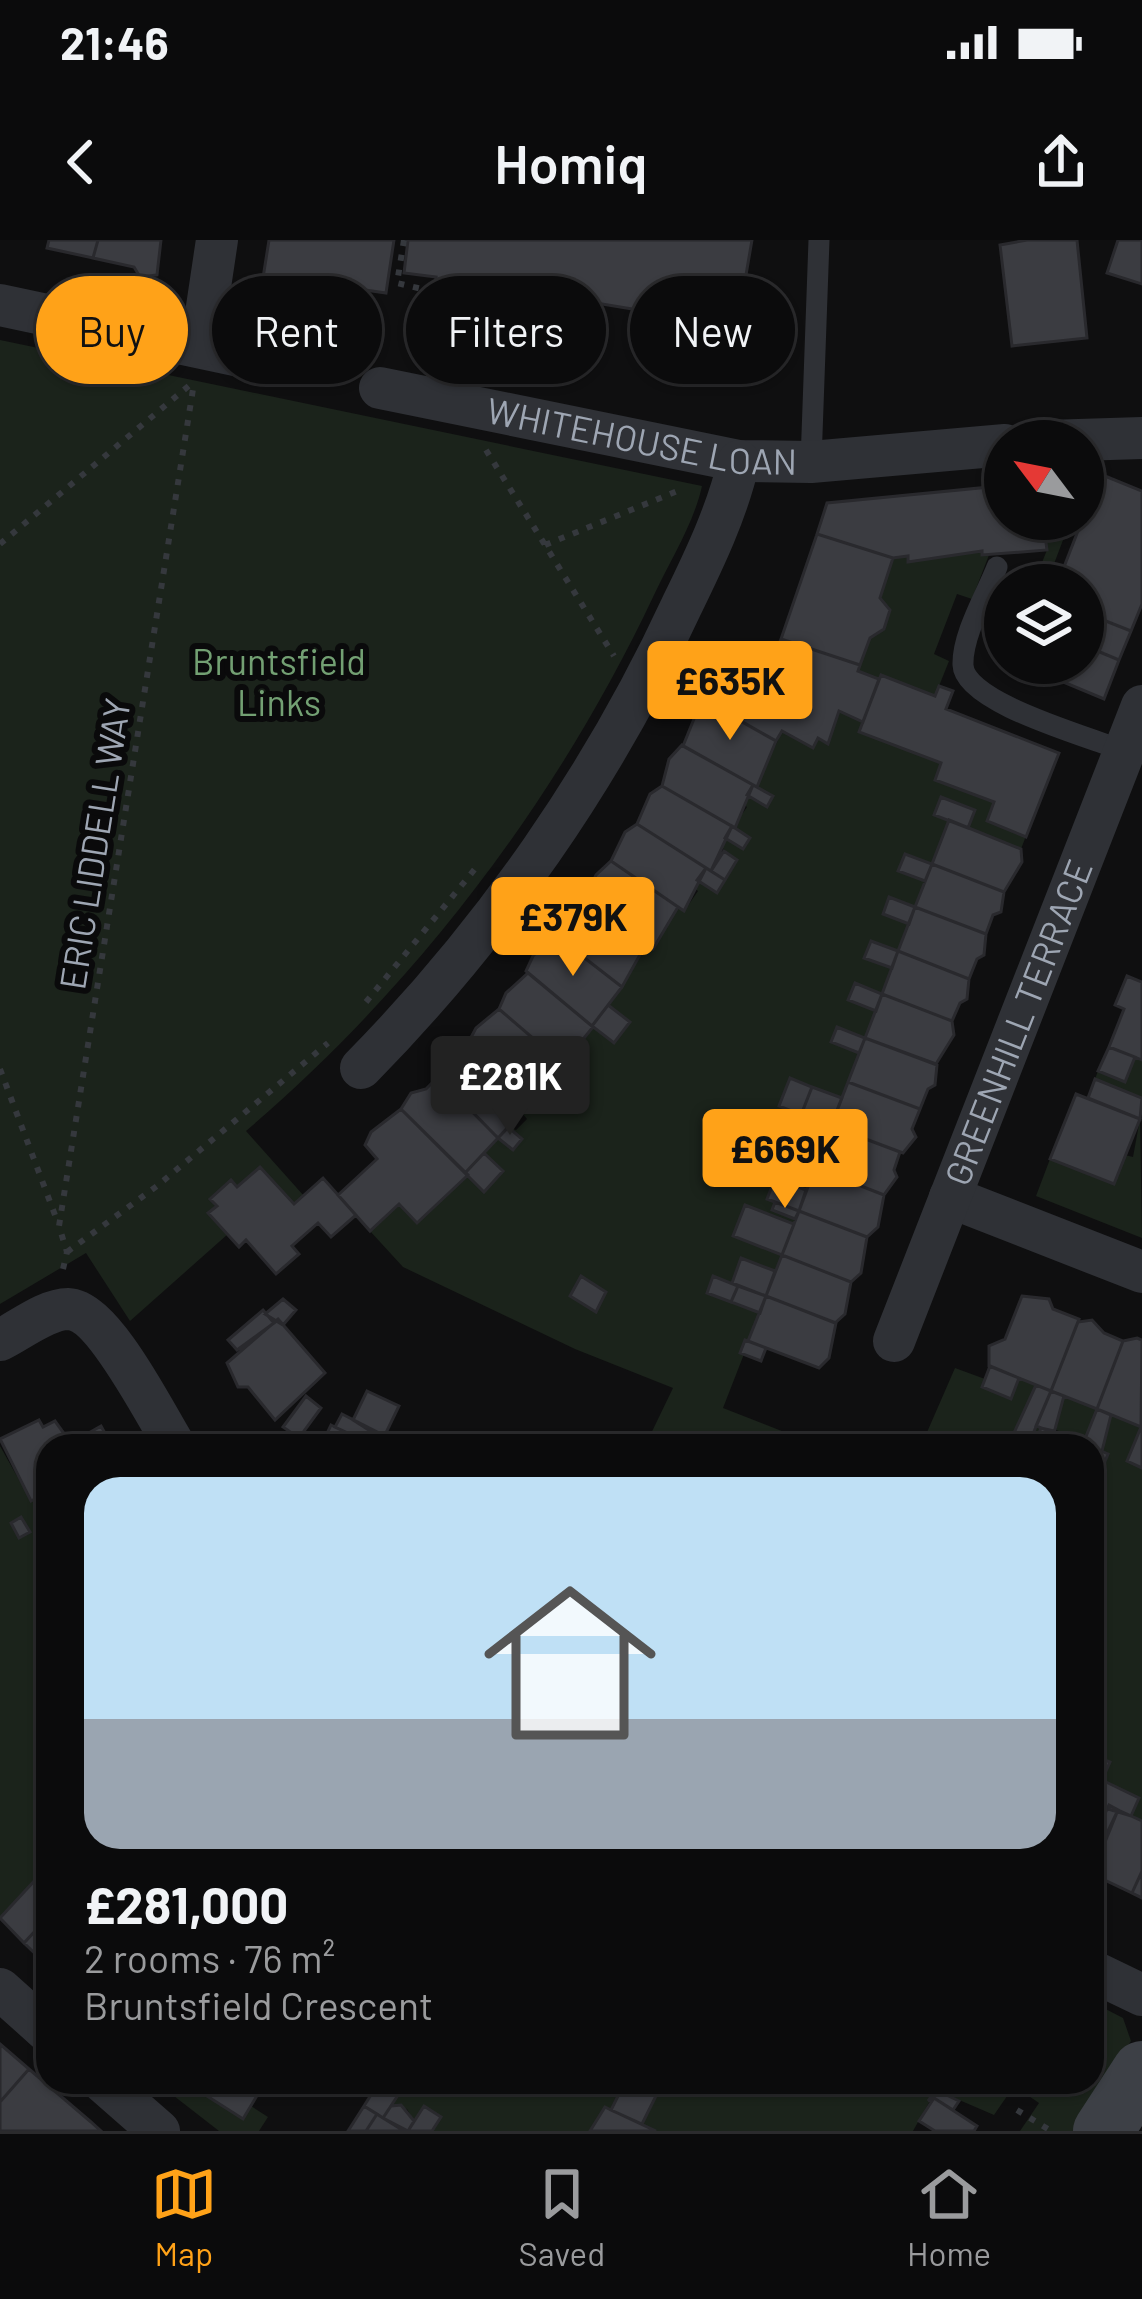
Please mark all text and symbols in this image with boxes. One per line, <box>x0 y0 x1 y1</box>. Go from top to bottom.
text: 21:46 <box>60 15 169 69</box>
icon: back <box>48 129 114 195</box>
icon: share <box>1028 129 1094 195</box>
text: Homiq <box>494 130 648 195</box>
chip: Buy <box>36 276 188 384</box>
chip: Rent <box>212 276 382 384</box>
chip: Filters <box>406 276 606 384</box>
chip: New <box>630 276 795 384</box>
street label: WHITEHOUSE LOAN <box>483 387 797 482</box>
north arrow <box>984 420 1104 540</box>
map controls <box>984 420 1104 684</box>
button: layers <box>984 564 1104 684</box>
park label: Bruntsfield Links <box>192 639 366 723</box>
pin: £635K <box>646 641 814 743</box>
text: £635K <box>674 656 786 703</box>
street label: ERIC LIDDELL WAY <box>49 695 138 992</box>
street label: GREENHILL TERRACE <box>934 853 1100 1191</box>
pin: £379K <box>489 877 657 979</box>
text: £379K <box>518 892 628 939</box>
pin: £281K <box>426 1036 594 1138</box>
text: £281K <box>458 1051 562 1098</box>
pin: £669K <box>701 1109 869 1211</box>
text: £669K <box>730 1124 840 1171</box>
icon: home <box>462 1555 678 1771</box>
text: £281,000 <box>84 1873 288 1934</box>
text: 2 rooms · 76 m² <box>84 1934 335 1981</box>
text: Bruntsfield Crescent <box>84 1981 433 2028</box>
tab: Map <box>151 2161 217 2273</box>
tab: Saved <box>519 2161 605 2273</box>
tab: Home <box>907 2161 991 2273</box>

